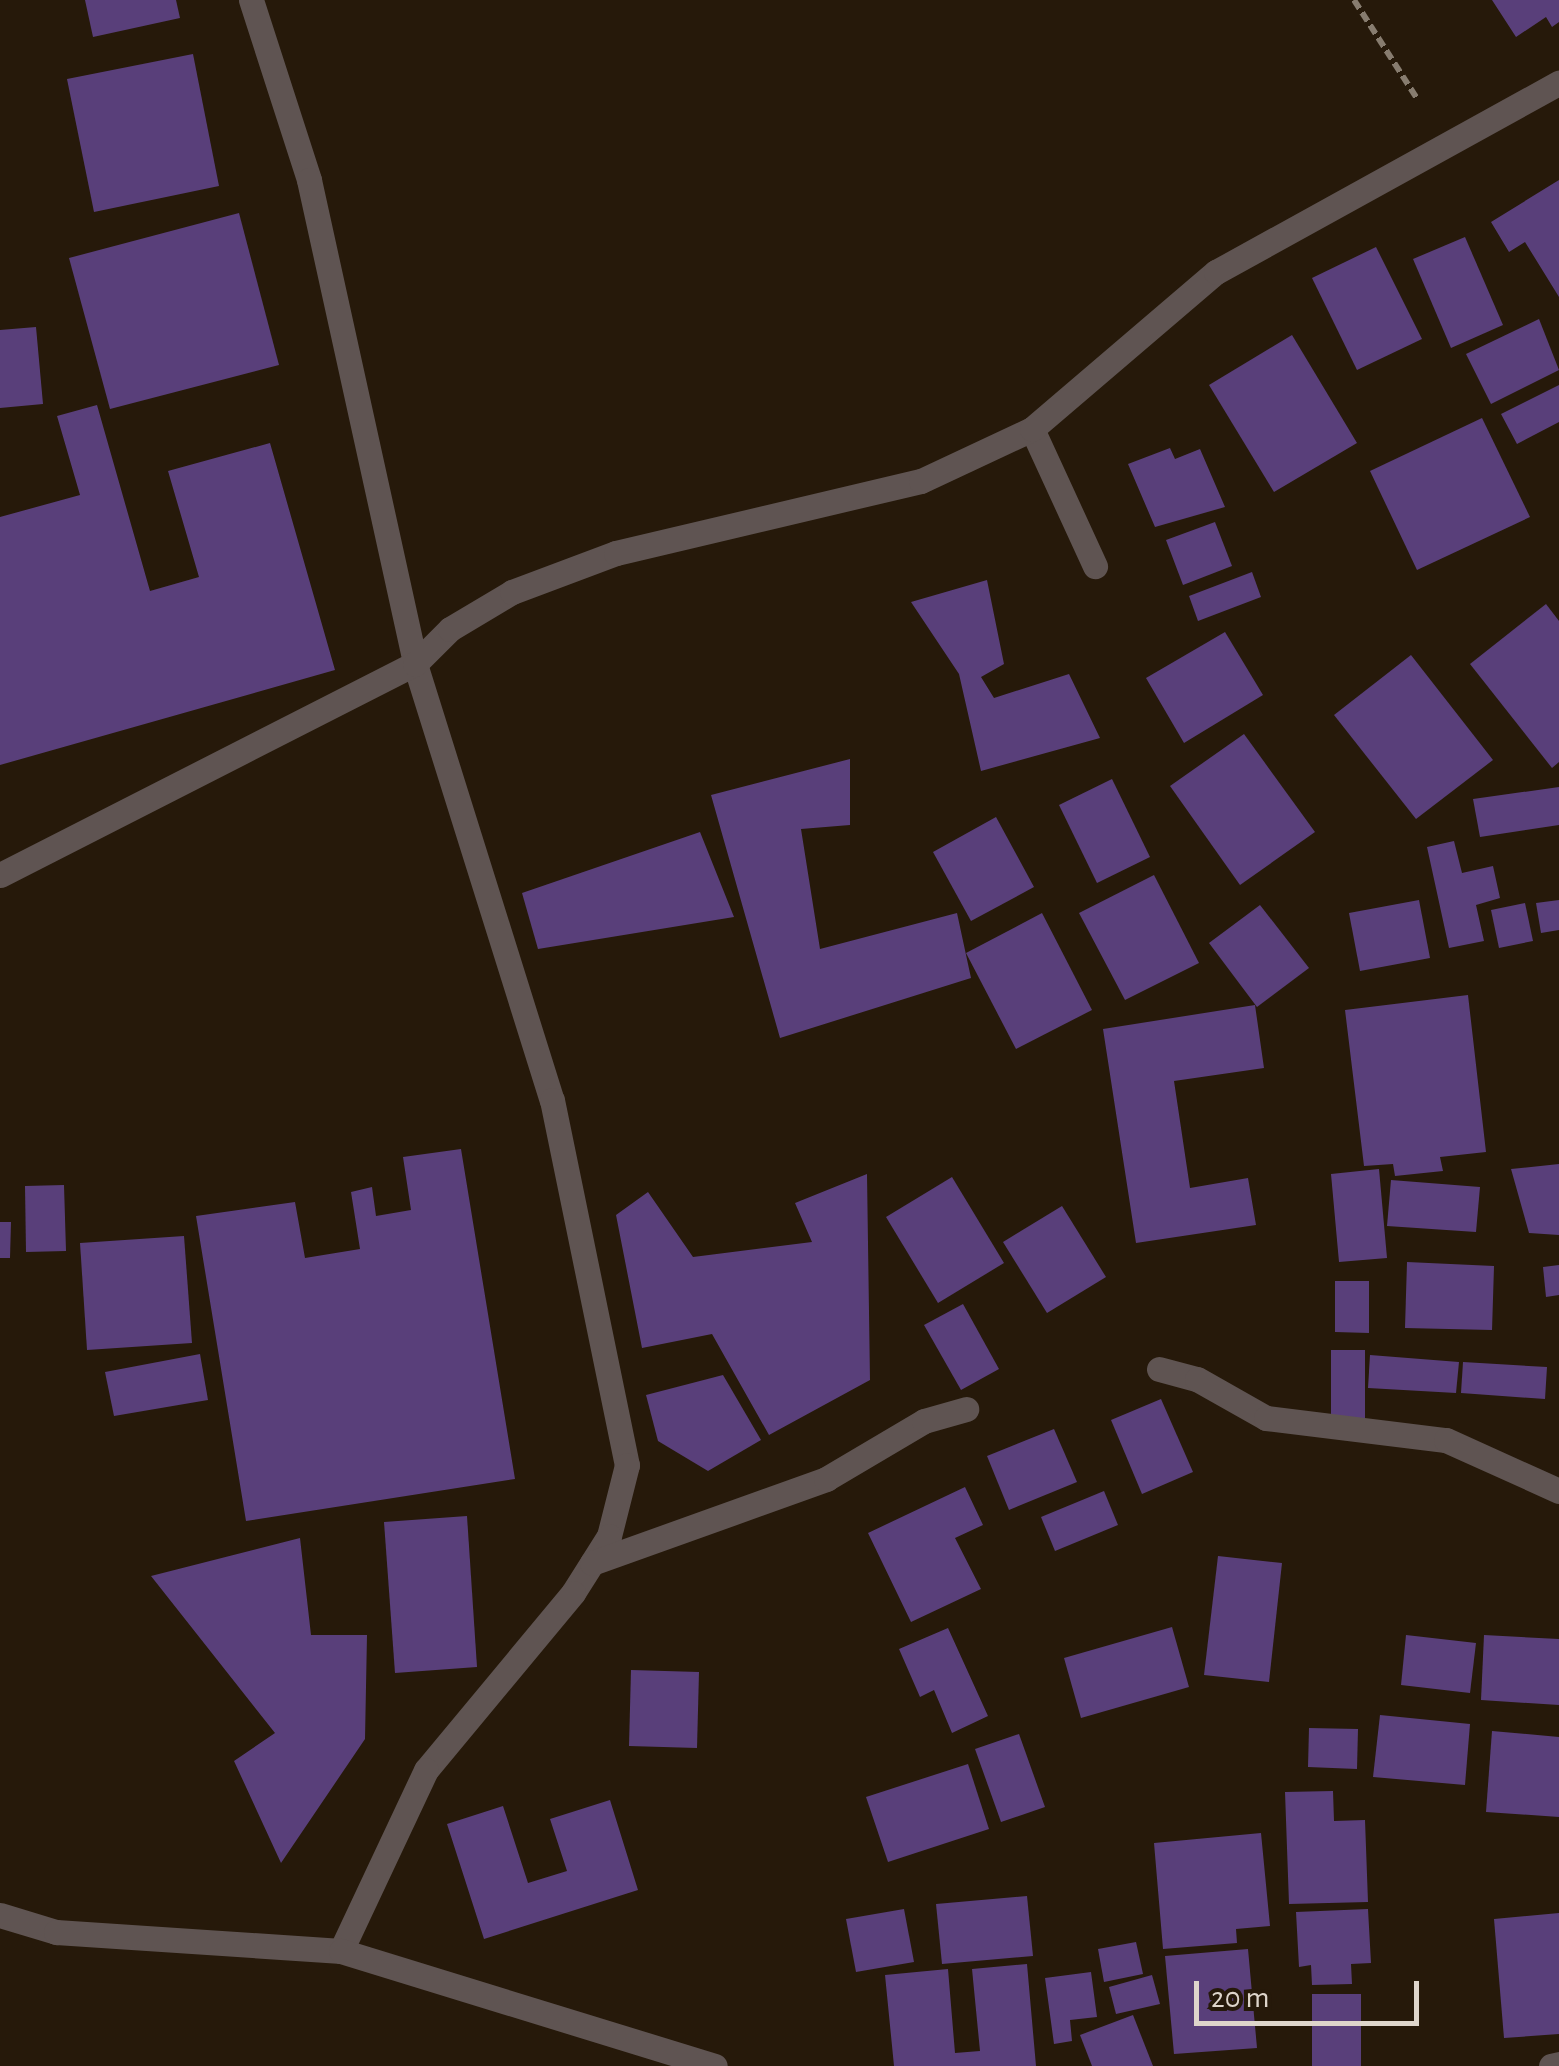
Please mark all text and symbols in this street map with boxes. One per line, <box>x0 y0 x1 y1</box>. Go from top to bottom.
scale bar <box>1199 1961 1424 2023</box>
text: 20 m <box>1211 1983 1269 2013</box>

